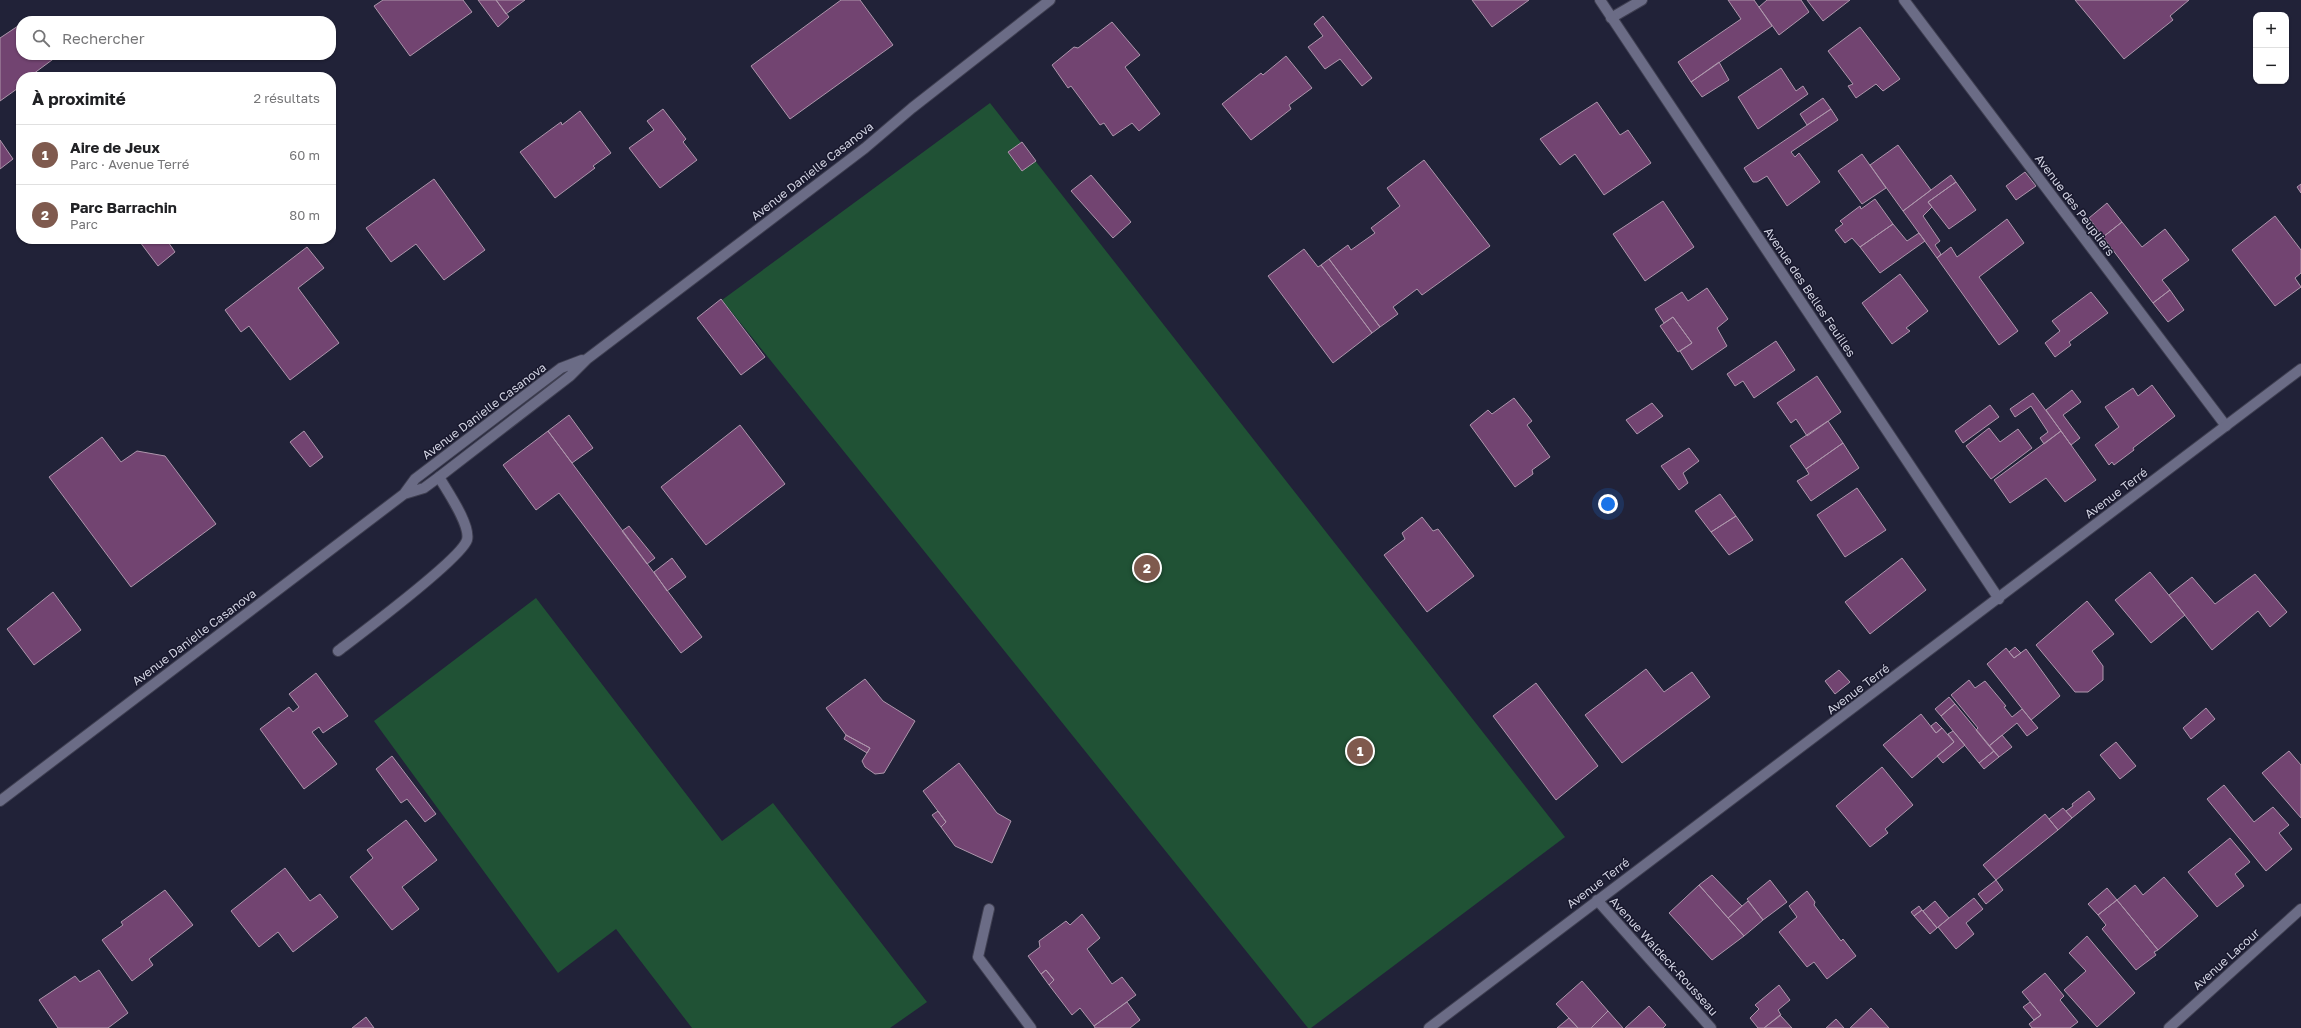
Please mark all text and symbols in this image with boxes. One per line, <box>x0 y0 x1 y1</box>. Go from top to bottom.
map controls <box>2253 12 2289 84</box>
button: + <box>2253 12 2289 48</box>
search box <box>16 16 336 60</box>
icon: search <box>30 27 52 49</box>
text: Rechercher <box>62 29 145 47</box>
button: − <box>2253 48 2289 84</box>
text: À proximité <box>32 88 126 109</box>
text: 2 résultats <box>254 90 320 106</box>
street label: Avenue Danielle Casanova <box>748 119 876 223</box>
text: Aire de Jeux <box>70 138 160 156</box>
text: 1 <box>42 147 48 163</box>
text: 60 m <box>289 147 320 163</box>
street label: Avenue des Peupliers <box>2032 151 2118 259</box>
text: Parc · Avenue Terré <box>70 156 189 172</box>
text: Parc Barrachin <box>70 198 177 216</box>
text: 2 <box>41 207 49 223</box>
text: 80 m <box>289 207 320 223</box>
text: Parc <box>70 216 98 232</box>
street label: Avenue des Belles Feuilles <box>1761 224 1859 360</box>
street label: Avenue Danielle Casanova <box>419 360 549 462</box>
street label: Avenue Terré <box>2082 464 2150 522</box>
your location <box>1598 494 1618 514</box>
pin: 2 <box>1134 553 1160 583</box>
street label: Avenue Danielle Casanova <box>129 586 259 688</box>
street label: Avenue Terré <box>1824 660 1892 718</box>
pin: 1 <box>1347 736 1373 766</box>
street label: Avenue Terré <box>1564 854 1632 912</box>
street label: Avenue Waldeck-Rousseau <box>1607 893 1721 1019</box>
street label: Avenue Lacour <box>2189 925 2263 993</box>

